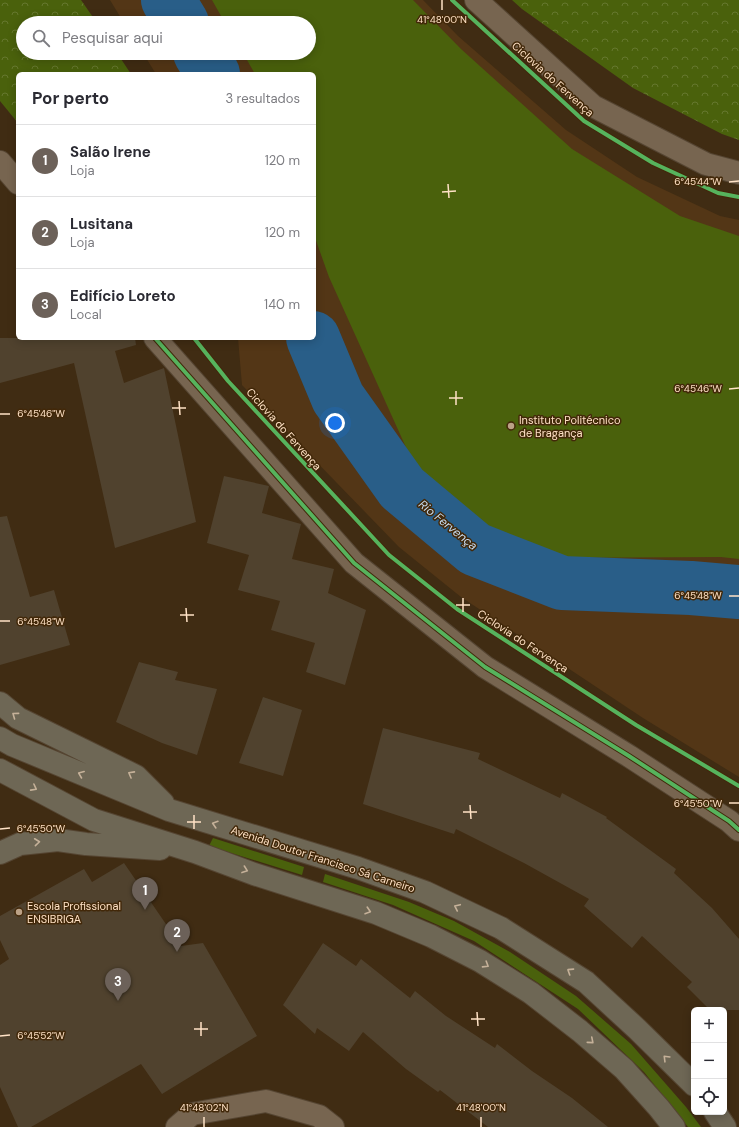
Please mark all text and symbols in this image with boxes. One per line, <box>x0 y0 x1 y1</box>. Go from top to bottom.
text: 41°48'00"N <box>417 13 467 26</box>
search box <box>16 16 316 60</box>
icon: search <box>30 27 52 49</box>
text: Pesquisar aqui <box>62 28 163 48</box>
street label: Ciclovia do Fervença <box>509 38 597 120</box>
text: Por perto <box>32 87 109 109</box>
text: 3 resultados <box>225 90 300 107</box>
text: Salão Irene <box>70 142 151 162</box>
text: 1 <box>43 152 47 169</box>
text: 120 m <box>265 152 300 169</box>
text: Loja <box>70 162 95 179</box>
text: 6°45'44"W <box>674 175 722 188</box>
text: Lusitana <box>70 214 133 234</box>
text: 2 <box>41 224 49 241</box>
text: 120 m <box>265 224 300 241</box>
text: Loja <box>70 234 95 251</box>
text: Edifício Loreto <box>70 286 176 306</box>
text: 3 <box>41 296 49 313</box>
text: 140 m <box>264 296 300 313</box>
text: Local <box>70 306 102 323</box>
text: 6°45'46"W <box>674 382 722 395</box>
street label: Ciclovia do Fervença <box>243 385 325 473</box>
text: 6°45'46"W <box>17 407 65 420</box>
your location <box>325 413 345 433</box>
place label: Instituto Politécnico de Bragança <box>519 413 621 440</box>
marker: Instituto Politécnico de Bragança <box>506 421 516 431</box>
water label: Rio Fervença <box>415 496 481 554</box>
text: 6°45'48"W <box>674 589 722 602</box>
street label: Ciclovia do Fervença <box>475 606 571 676</box>
text: 6°45'48"W <box>17 615 65 628</box>
one-way arrow <box>13 713 20 720</box>
one-way arrow <box>78 770 85 778</box>
one-way arrow <box>128 771 135 778</box>
one-way arrow <box>30 783 38 791</box>
text: 6°45'50"W <box>674 797 723 810</box>
one-way arrow <box>212 820 219 829</box>
text: 6°45'50"W <box>17 822 66 835</box>
street label: Avenida Doutor Francisco Sá Carneiro <box>229 823 417 895</box>
one-way arrow <box>34 838 40 847</box>
one-way arrow <box>241 866 248 874</box>
pin: 1 <box>132 877 158 910</box>
place label: Escola Profissional ENSIBRIGA <box>27 899 121 926</box>
one-way arrow <box>454 904 461 912</box>
one-way arrow <box>365 906 372 915</box>
marker: Escola Profissional ENSIBRIGA <box>14 907 24 917</box>
pin: 2 <box>164 919 190 952</box>
one-way arrow <box>482 960 489 968</box>
pin: 3 <box>105 968 131 1001</box>
one-way arrow <box>567 969 574 976</box>
map controls <box>691 1007 727 1115</box>
button: + <box>691 1007 727 1043</box>
text: 6°45'52"W <box>17 1029 65 1042</box>
one-way arrow <box>587 1036 594 1043</box>
button: − <box>691 1043 727 1079</box>
one-way arrow <box>663 1055 671 1063</box>
button: locate <box>691 1079 727 1115</box>
text: 41°48'02"N <box>180 1101 228 1114</box>
text: 41°48'00"N <box>456 1101 506 1114</box>

